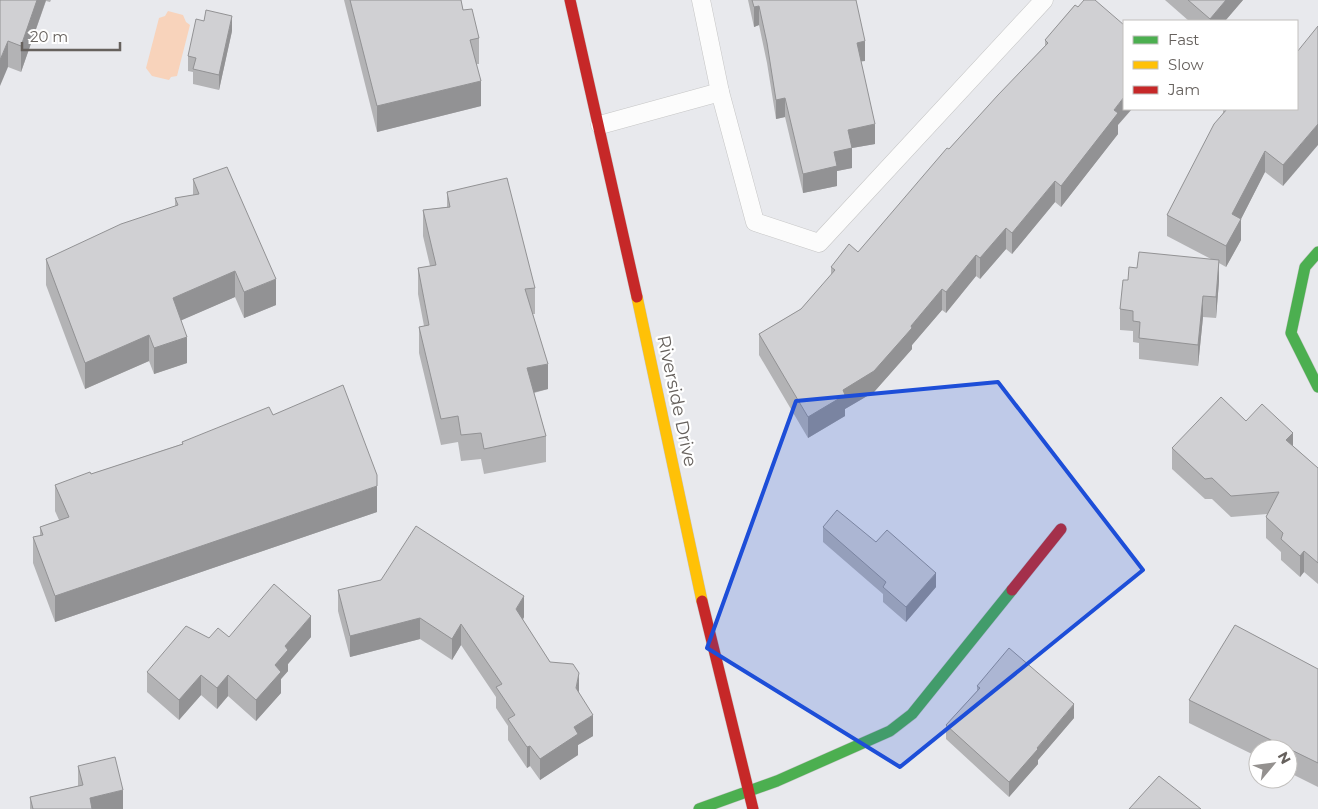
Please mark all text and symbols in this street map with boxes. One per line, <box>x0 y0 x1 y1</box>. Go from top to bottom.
scale bar <box>22 20 120 52</box>
legend <box>1123 20 1298 110</box>
text: 20 m <box>30 27 68 46</box>
text: Fast <box>1168 30 1199 49</box>
text: Slow <box>1168 55 1204 74</box>
text: Jam <box>1167 80 1200 99</box>
street label: Riverside Drive <box>652 333 702 469</box>
north arrow <box>1248 739 1298 789</box>
text: N <box>1274 748 1295 767</box>

